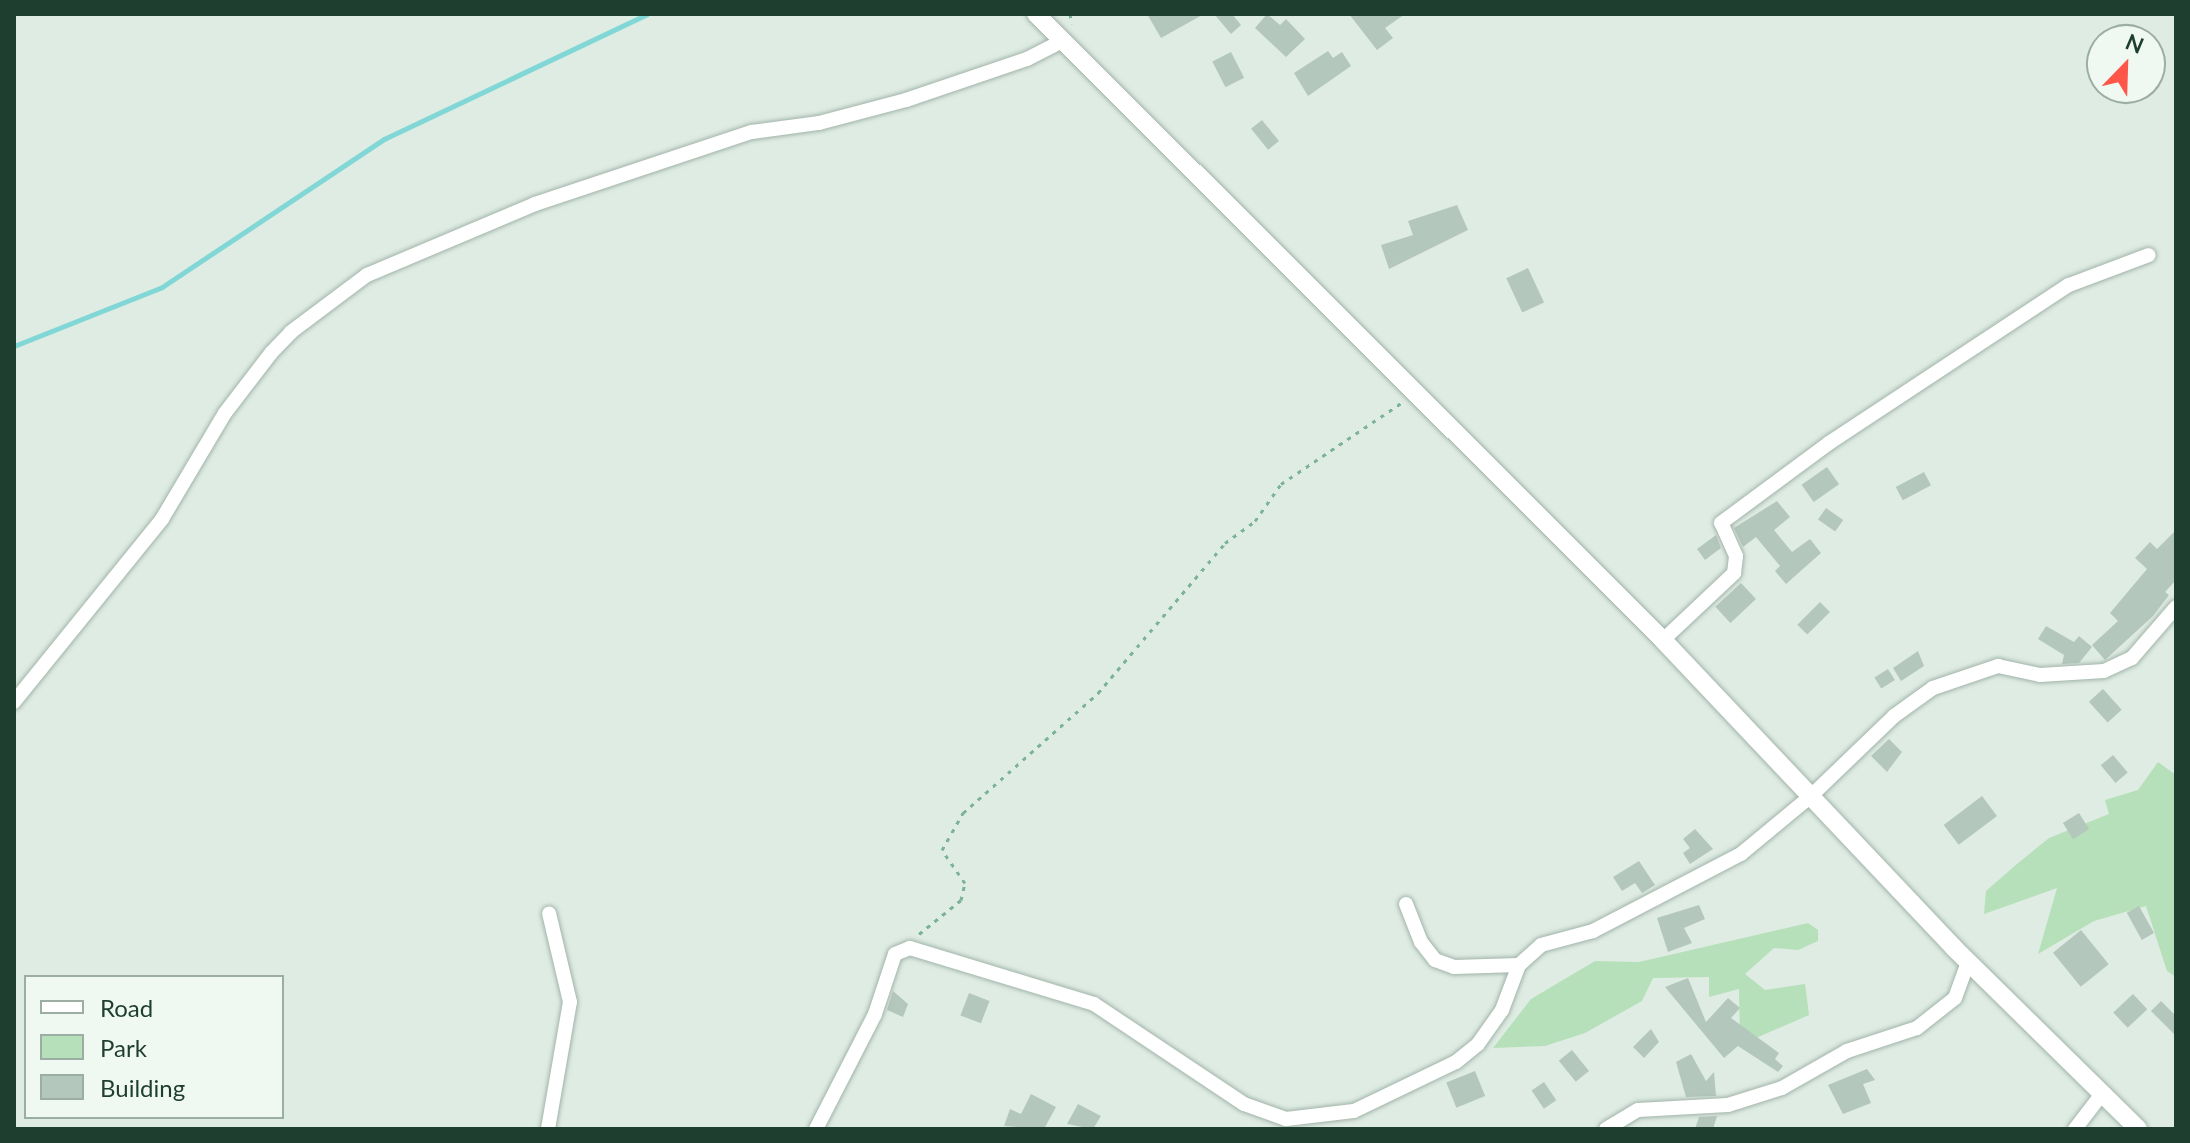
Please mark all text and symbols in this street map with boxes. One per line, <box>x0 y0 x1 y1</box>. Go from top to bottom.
north arrow <box>2086 24 2166 104</box>
text: N <box>2122 28 2148 59</box>
legend <box>24 975 284 1119</box>
text: Road <box>100 993 153 1022</box>
text: Park <box>100 1033 147 1062</box>
text: Building <box>100 1073 185 1102</box>

